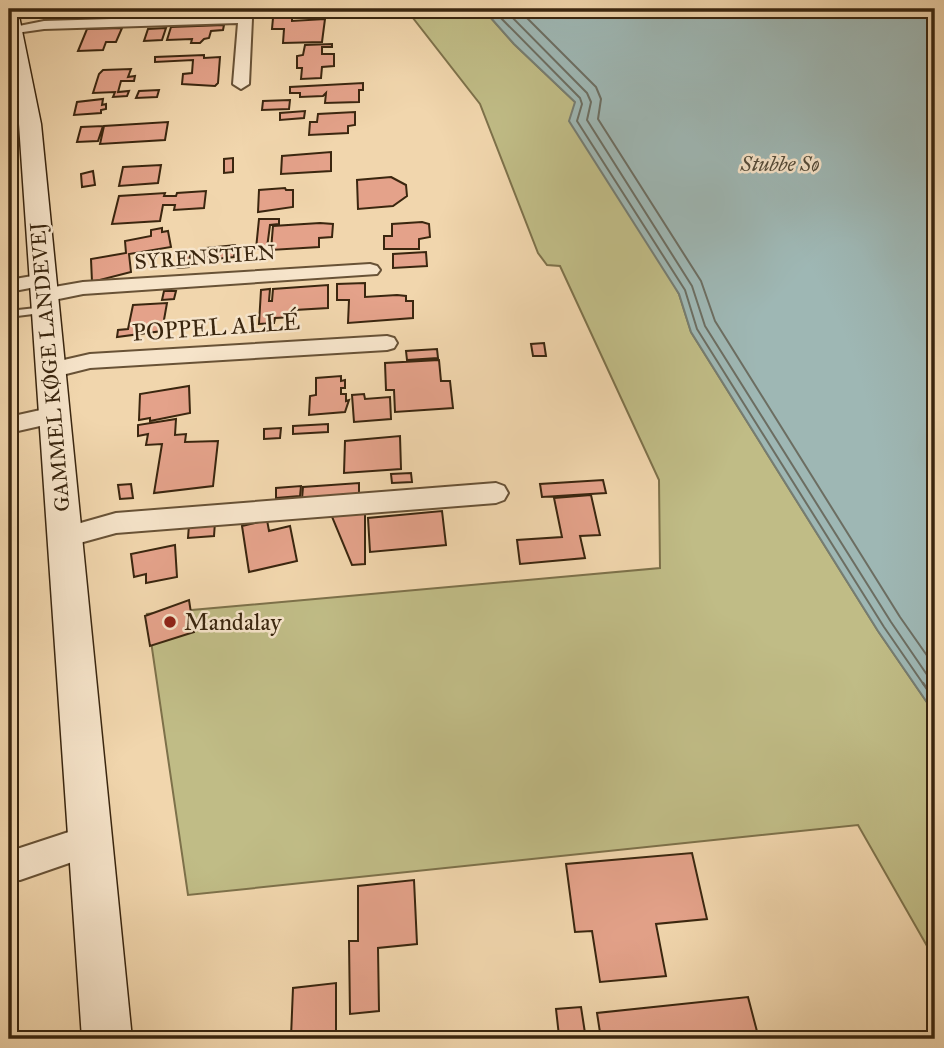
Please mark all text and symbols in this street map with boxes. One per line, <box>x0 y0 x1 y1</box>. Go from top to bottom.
water label: Stubbe Sø <box>740 151 819 177</box>
street label: GAMMEL KØGE LANDEVEJ <box>24 221 76 513</box>
street label: SYRENSTIEN <box>134 239 277 275</box>
street label: POPPEL ALLÉ <box>131 306 301 348</box>
place label: Mandalay <box>184 607 282 637</box>
marker: Mandalay <box>162 614 178 630</box>

